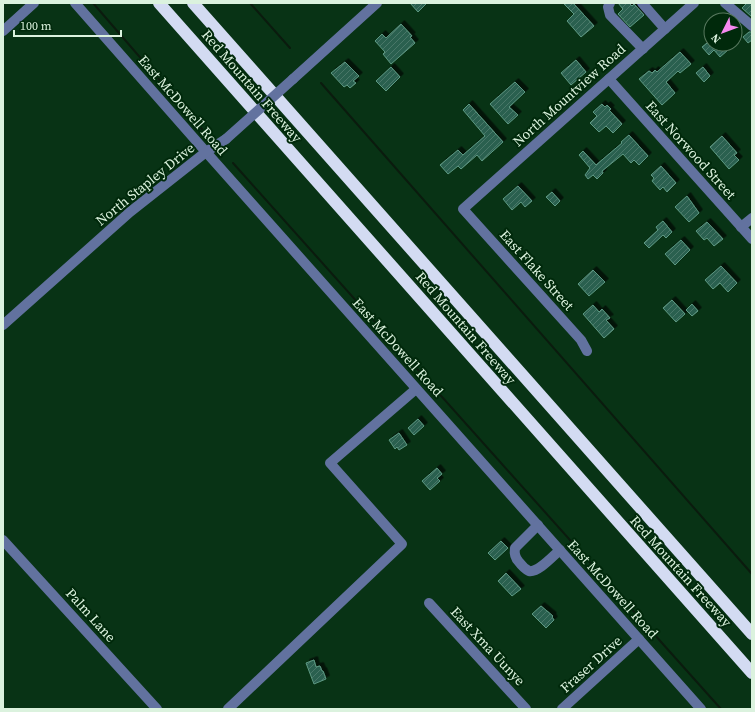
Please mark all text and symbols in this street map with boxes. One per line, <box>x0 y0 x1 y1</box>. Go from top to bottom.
scale bar <box>14 12 121 38</box>
north arrow <box>703 12 743 52</box>
text: 100 m <box>20 18 52 34</box>
street label: Red Mountain Freeway <box>197 25 307 147</box>
text: N <box>708 30 724 46</box>
street label: North Mountview Road <box>508 39 630 151</box>
street label: East McDowell Road <box>134 51 232 159</box>
street label: East Norwood Street <box>641 96 741 204</box>
street label: North Stapley Drive <box>91 138 199 230</box>
street label: East Flake Street <box>495 225 579 315</box>
street label: Red Mountain Freeway <box>411 267 521 389</box>
street label: East McDowell Road <box>348 293 448 401</box>
street label: Red Mountain Freeway <box>625 511 737 632</box>
street label: East McDowell Road <box>563 535 663 643</box>
street label: Palm Lane <box>61 584 121 646</box>
street label: East Xma Uunye <box>446 602 530 690</box>
street label: Fraser Drive <box>556 631 626 697</box>

